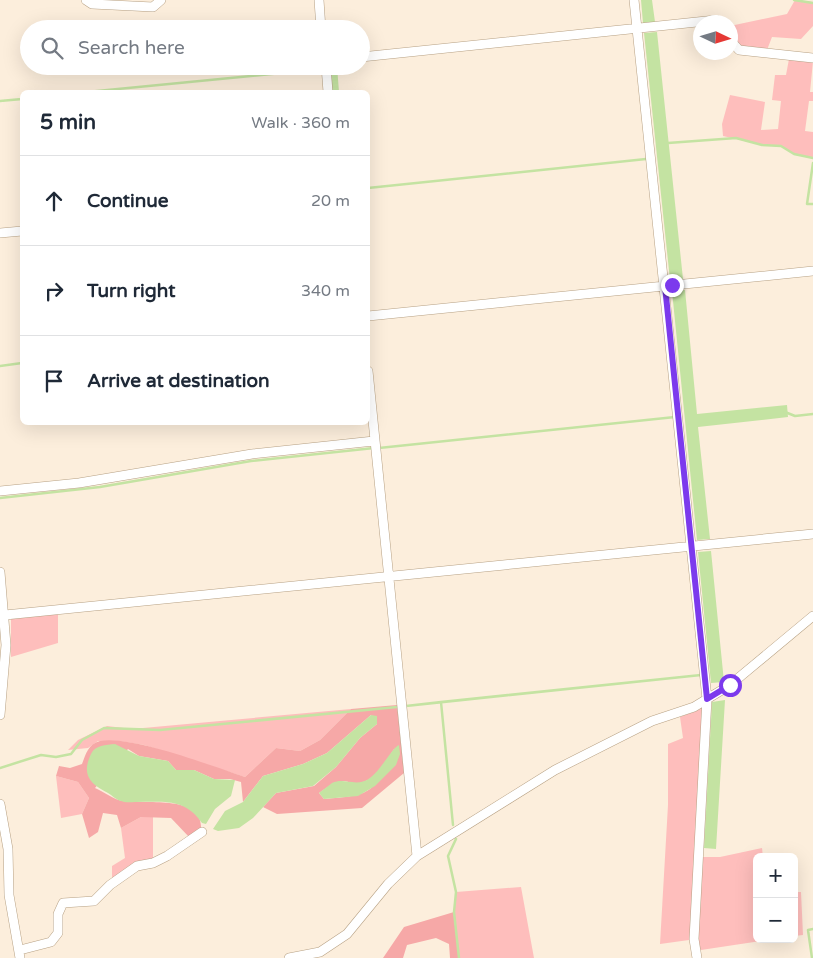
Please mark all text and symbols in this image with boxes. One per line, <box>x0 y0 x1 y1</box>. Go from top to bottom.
north arrow <box>693 15 738 60</box>
search box <box>20 20 370 75</box>
icon: search <box>38 34 66 62</box>
text: Search here <box>78 37 185 59</box>
text: 5 min <box>40 110 96 135</box>
text: Walk · 360 m <box>251 113 350 133</box>
icon: ahead <box>40 187 68 215</box>
text: Continue <box>87 190 169 212</box>
text: 20 m <box>311 191 350 211</box>
route end <box>661 274 684 297</box>
icon: right <box>40 277 68 305</box>
text: Turn right <box>87 280 175 302</box>
text: 340 m <box>301 281 350 301</box>
icon: arrive <box>40 367 68 395</box>
text: Arrive at destination <box>87 370 270 392</box>
route start <box>719 674 742 697</box>
map controls <box>753 853 798 943</box>
button: + <box>753 853 798 898</box>
button: − <box>753 898 798 943</box>

